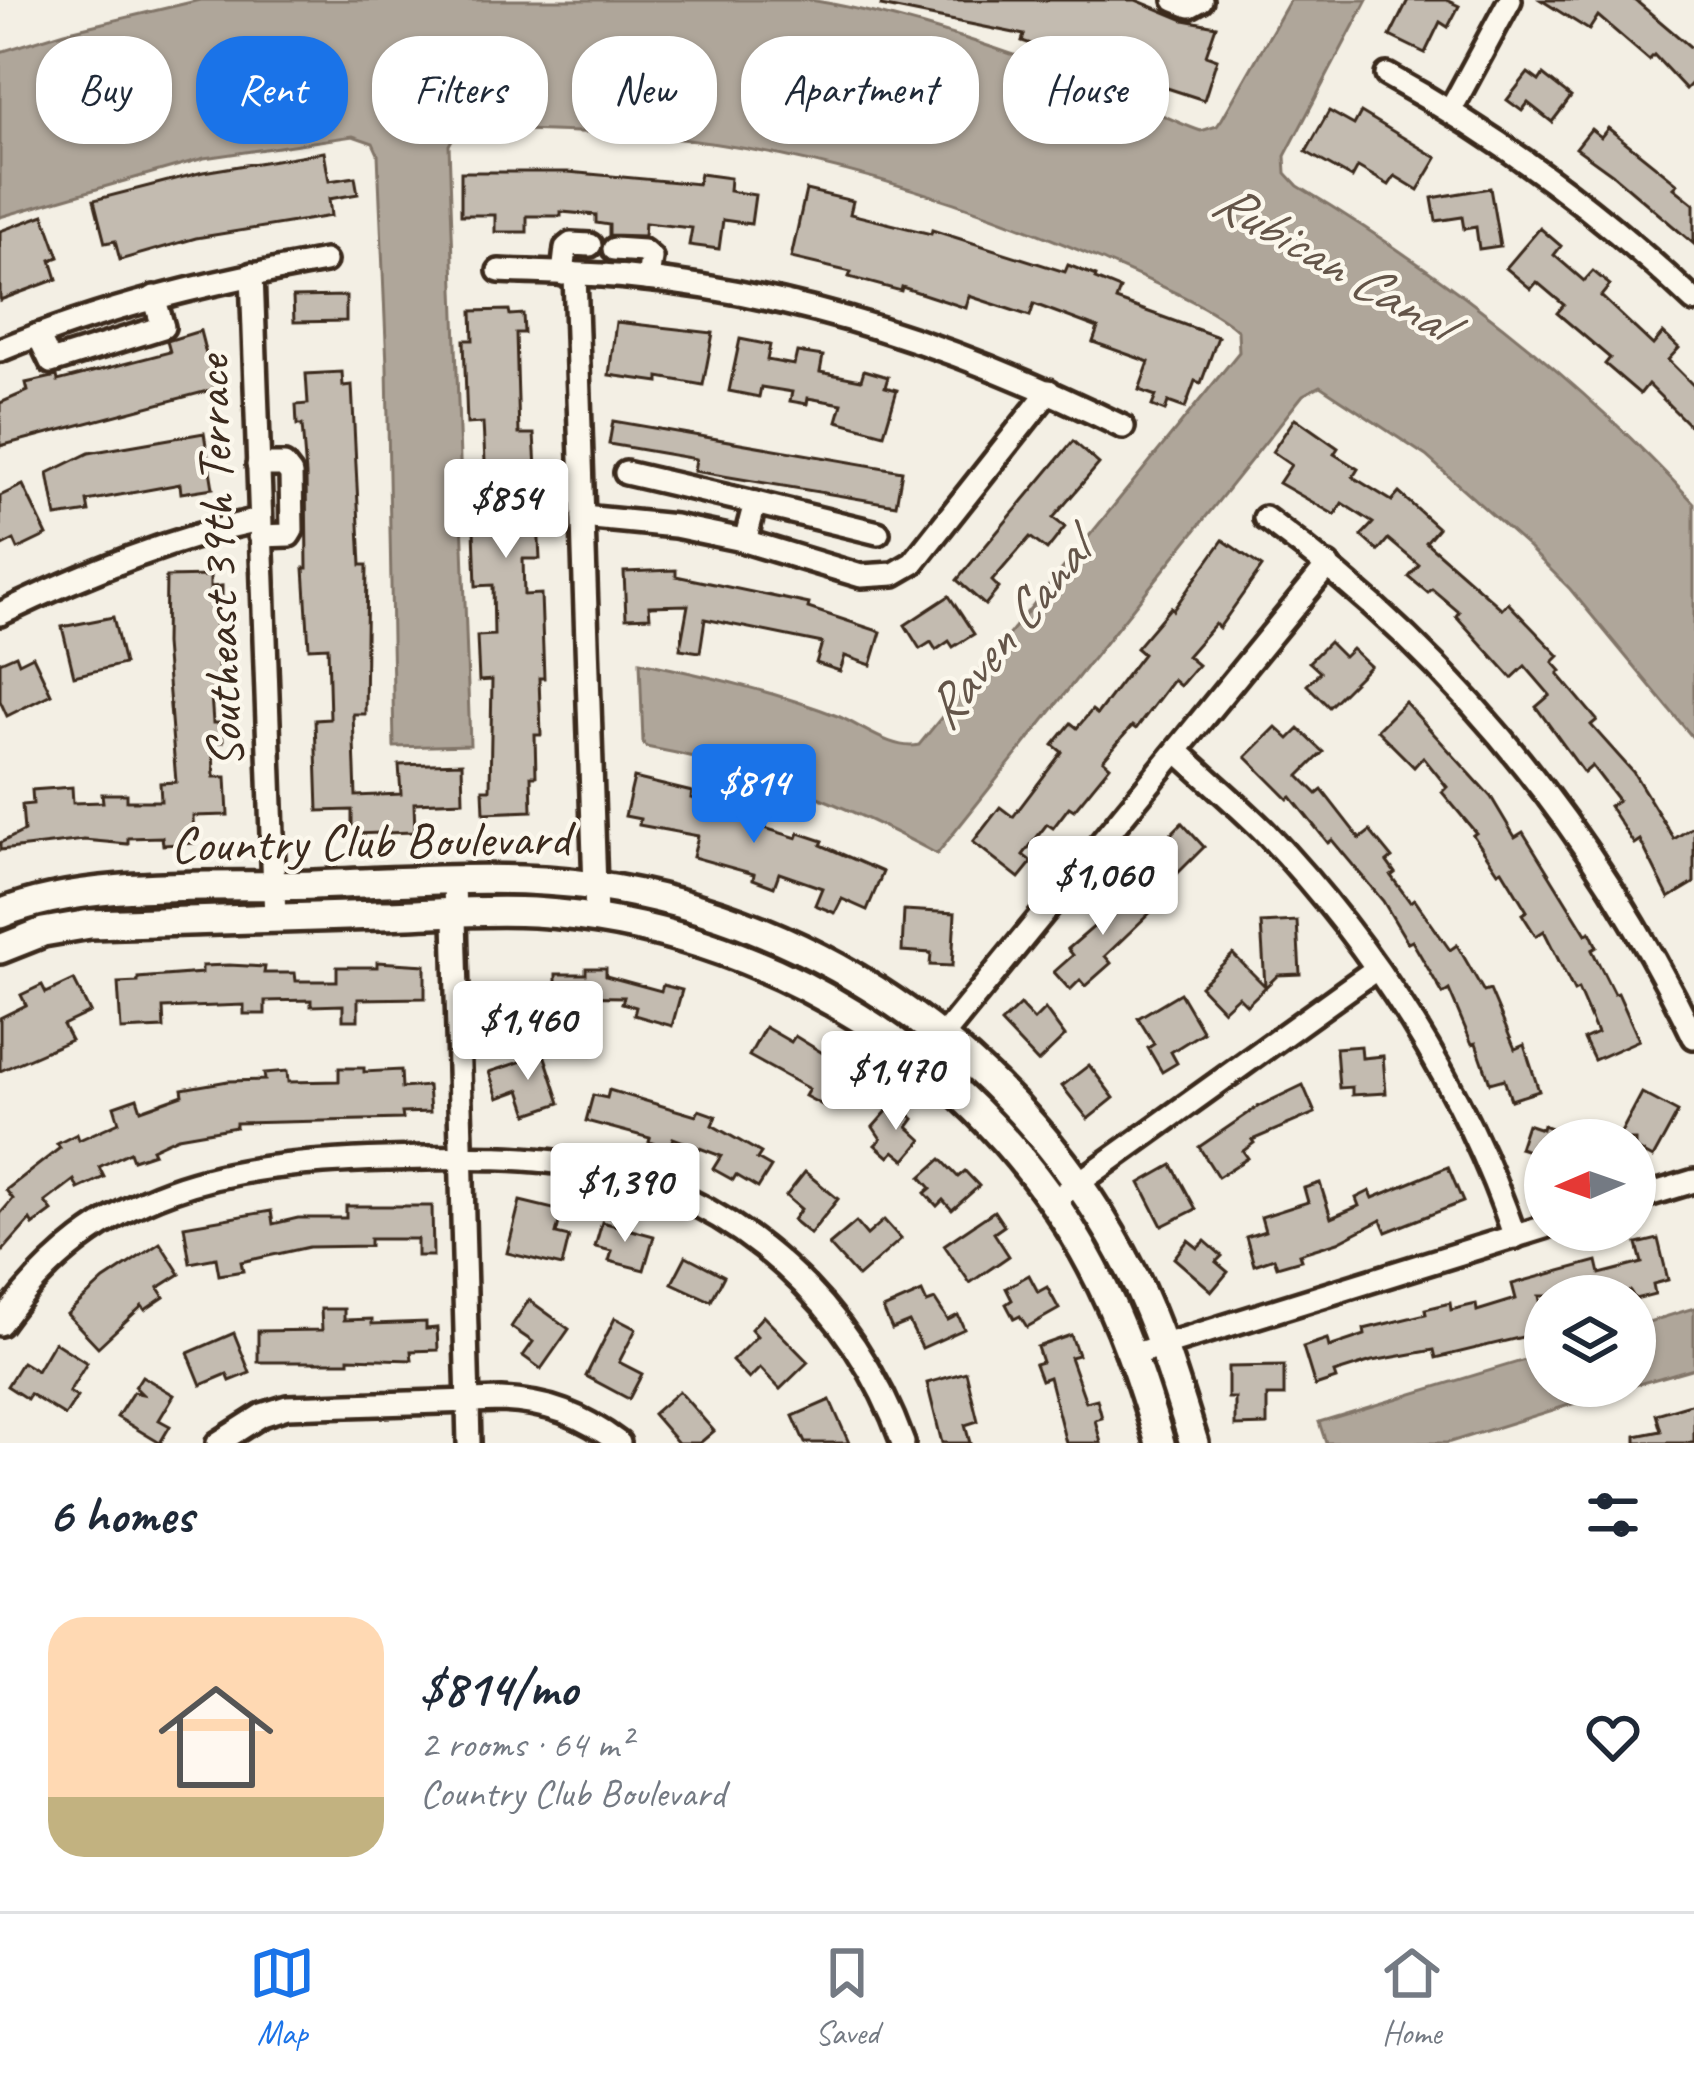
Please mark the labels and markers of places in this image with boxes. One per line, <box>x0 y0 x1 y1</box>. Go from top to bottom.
pin: $854 <box>435 459 577 561</box>
pin: $814 <box>683 744 825 846</box>
pin: $1,060 <box>1005 836 1201 938</box>
pin: $1,460 <box>430 981 626 1083</box>
pin: $1,470 <box>798 1031 994 1133</box>
pin: $1,390 <box>527 1143 723 1245</box>

